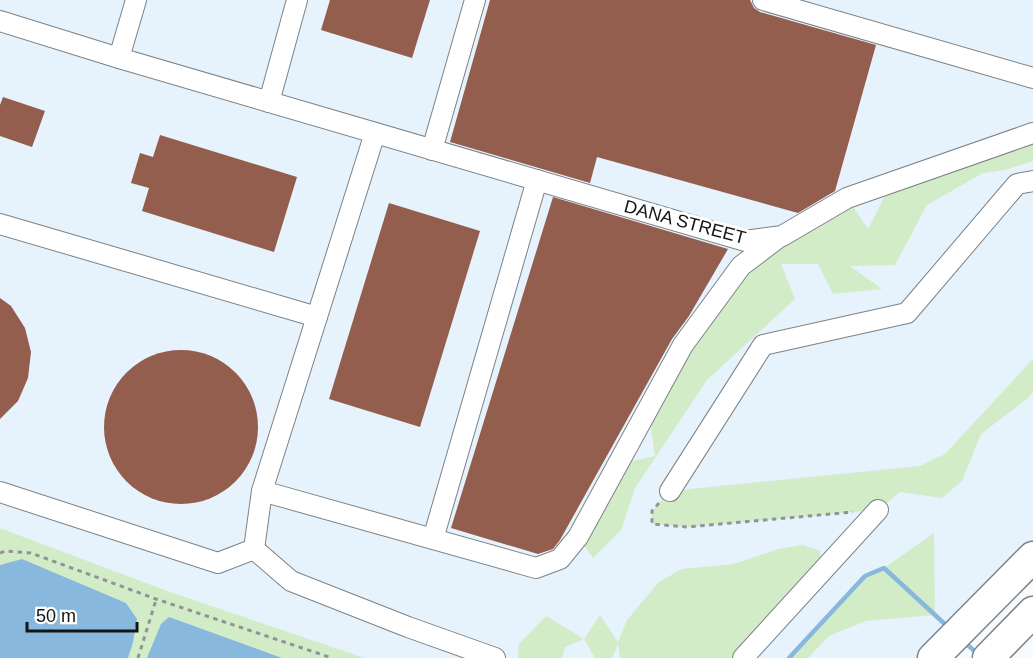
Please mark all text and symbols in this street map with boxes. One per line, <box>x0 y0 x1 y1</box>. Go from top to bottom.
street label: DANA STREET <box>622 196 748 248</box>
scale bar <box>27 595 136 633</box>
text: 50 m <box>36 606 76 626</box>

